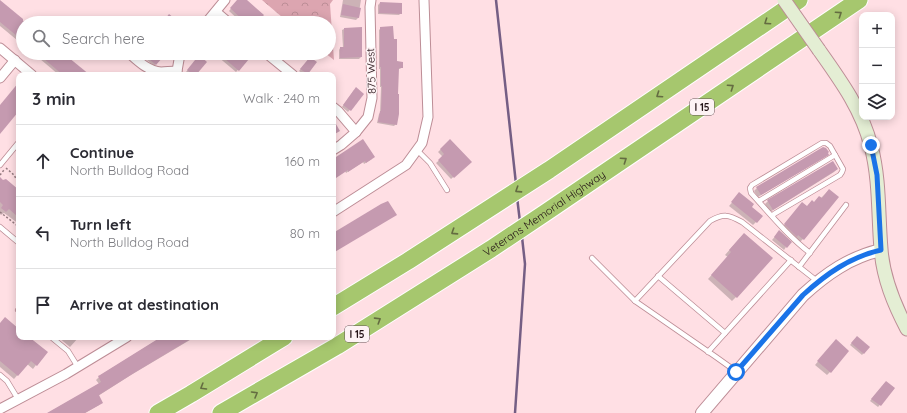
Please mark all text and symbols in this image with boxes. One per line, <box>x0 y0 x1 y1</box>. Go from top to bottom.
one-way arrow <box>835 11 842 19</box>
map controls <box>859 12 895 120</box>
button: + <box>859 12 895 48</box>
search box <box>16 16 336 60</box>
one-way arrow <box>764 17 771 24</box>
icon: search <box>30 27 52 49</box>
text: Search here <box>62 29 145 48</box>
street label: 875 West <box>363 48 379 94</box>
button: − <box>859 48 895 84</box>
button: layers <box>859 84 895 120</box>
one-way arrow <box>727 85 734 92</box>
text: 3 min <box>32 88 76 109</box>
text: Walk · 240 m <box>243 90 320 106</box>
one-way arrow <box>656 90 663 98</box>
road number: I 15 <box>690 99 714 115</box>
route end <box>862 136 880 154</box>
text: Continue <box>70 143 134 162</box>
icon: ahead <box>32 150 54 172</box>
text: 160 m <box>285 153 320 169</box>
one-way arrow <box>619 158 626 165</box>
text: North Bulldog Road <box>70 162 189 178</box>
street label: Veterans Memorial Highway <box>481 167 608 259</box>
one-way arrow <box>515 185 522 193</box>
text: Turn left <box>70 215 132 234</box>
icon: left <box>32 222 54 244</box>
text: 80 m <box>290 225 320 241</box>
one-way arrow <box>451 227 458 234</box>
text: North Bulldog Road <box>70 234 189 250</box>
icon: arrive <box>32 294 54 316</box>
text: Arrive at destination <box>70 295 219 314</box>
one-way arrow <box>374 318 381 325</box>
road number: I 15 <box>345 326 369 342</box>
route start <box>727 363 745 381</box>
one-way arrow <box>200 382 207 389</box>
one-way arrow <box>251 391 258 398</box>

